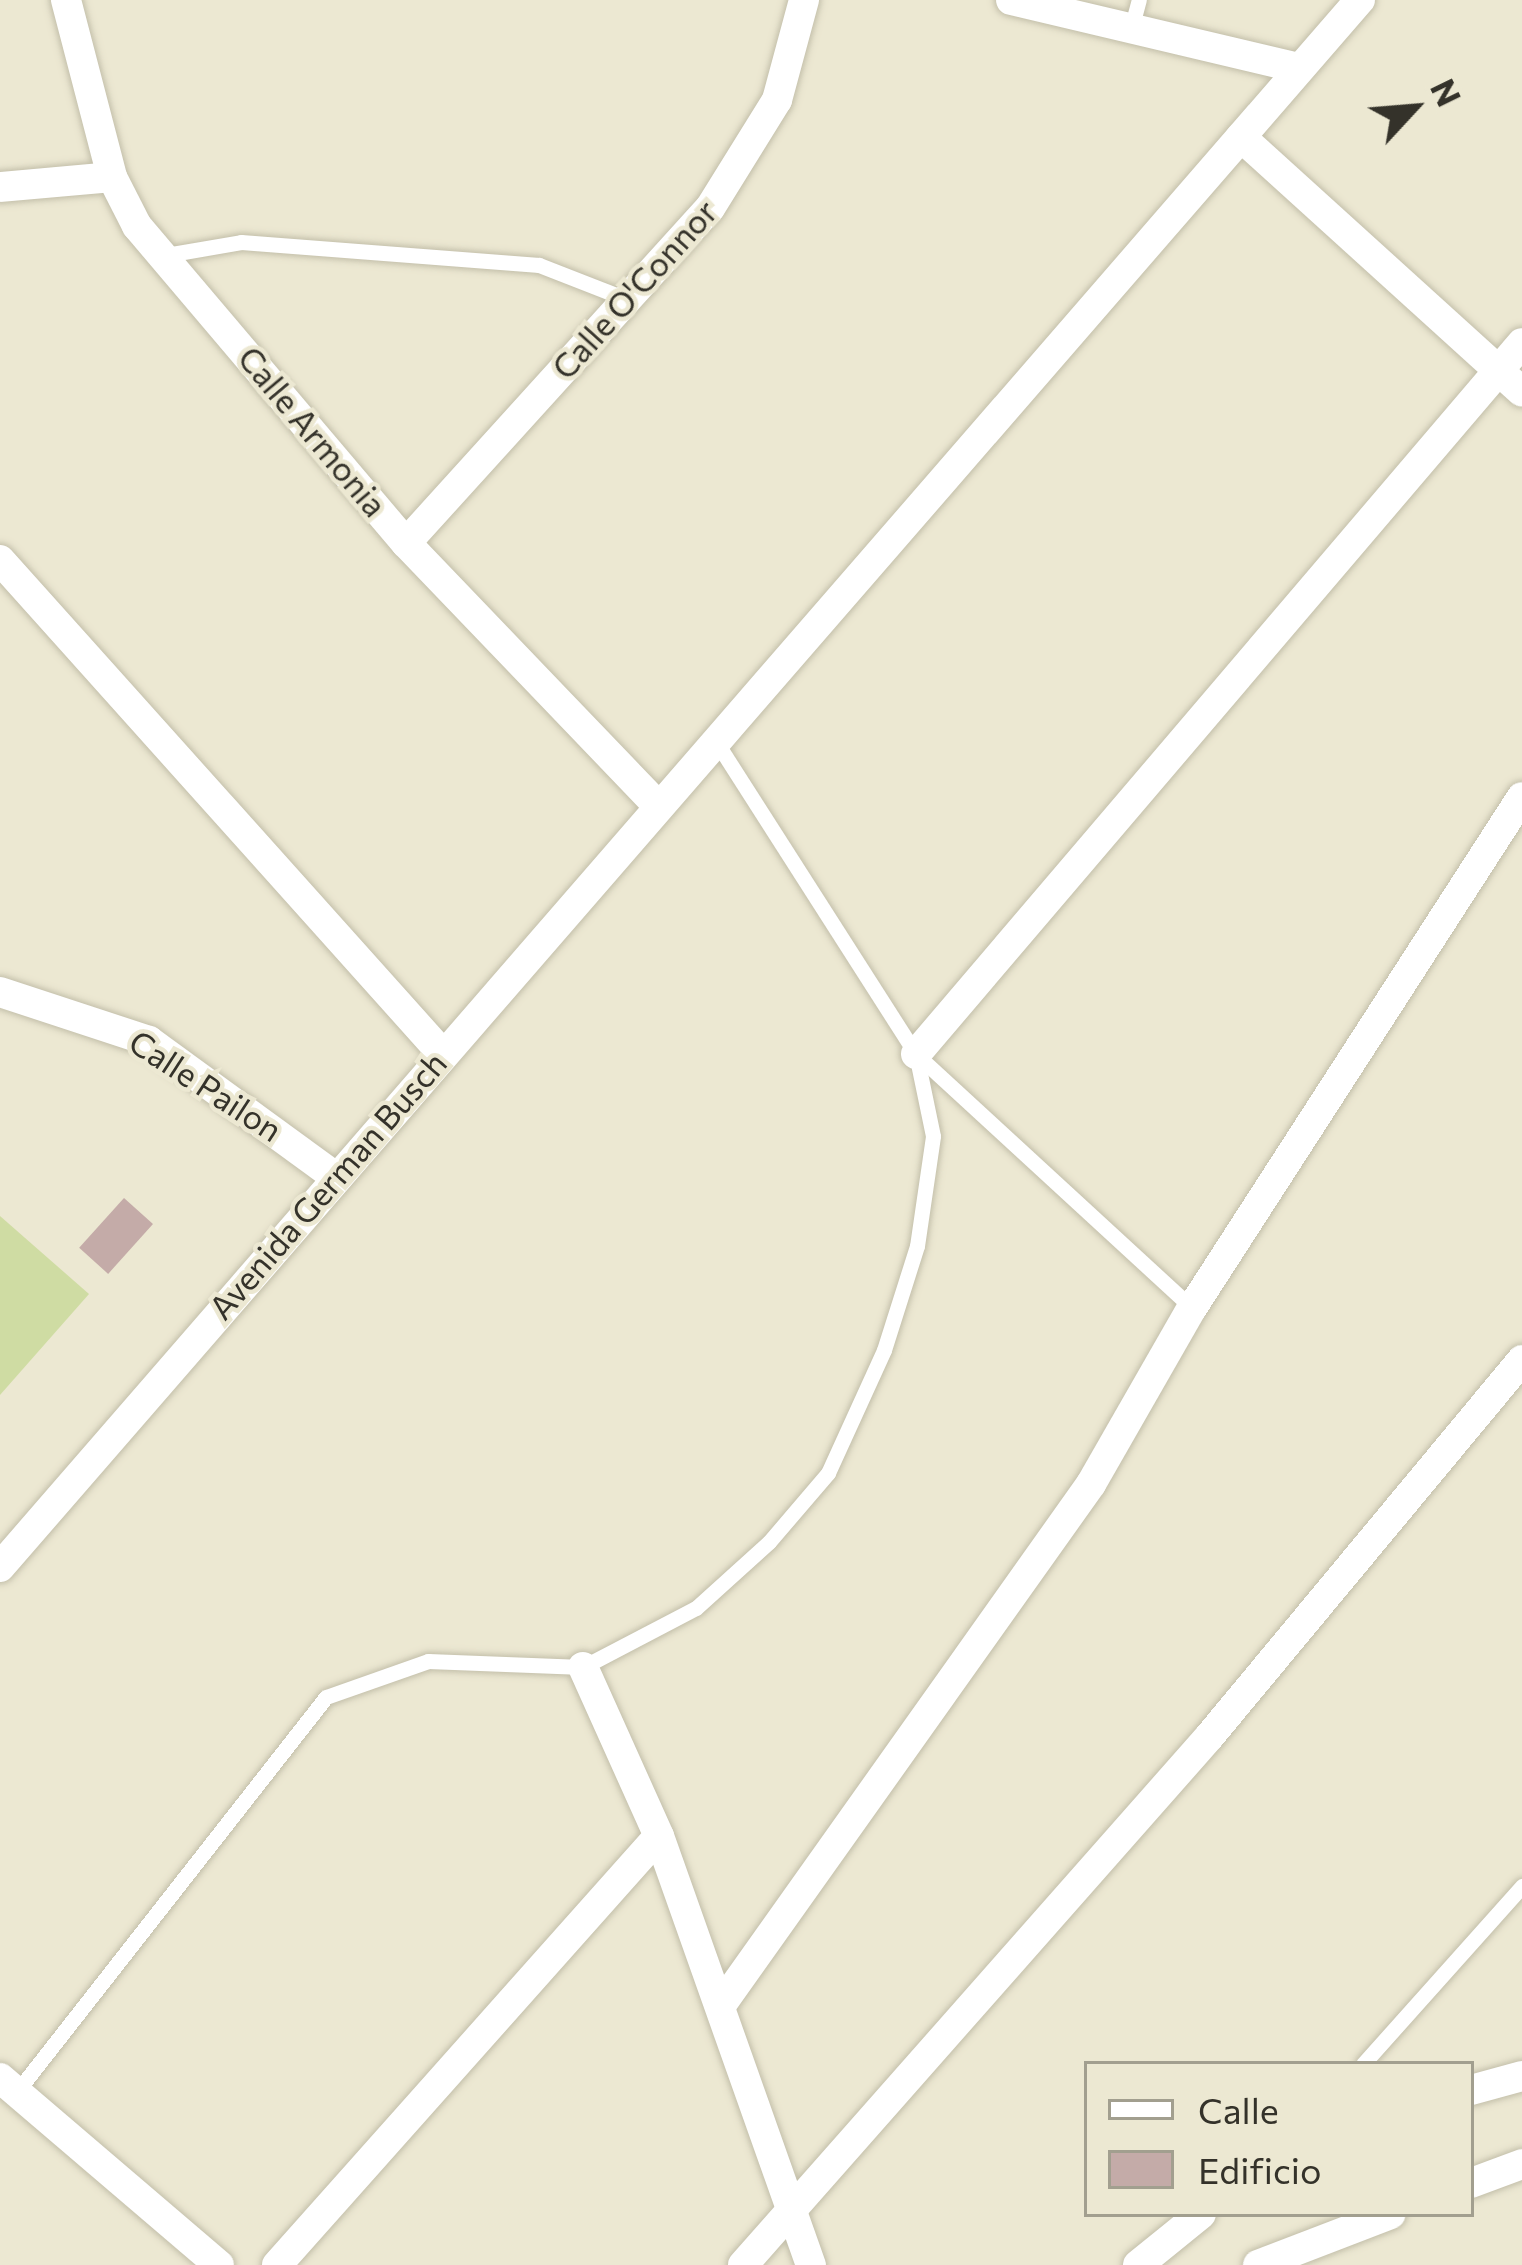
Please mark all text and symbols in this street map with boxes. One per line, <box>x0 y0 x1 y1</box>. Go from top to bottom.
north arrow <box>1354 48 1474 168</box>
text: N <box>1423 72 1471 112</box>
street label: Calle O'Connor <box>543 191 725 387</box>
street label: Calle Armonia <box>231 338 395 524</box>
street label: Calle Pailon <box>122 1021 290 1149</box>
street label: Avenida German Busch <box>200 1043 454 1327</box>
legend <box>1084 2061 1474 2217</box>
text: Calle <box>1198 2087 1279 2131</box>
text: Edificio <box>1198 2147 1321 2191</box>

